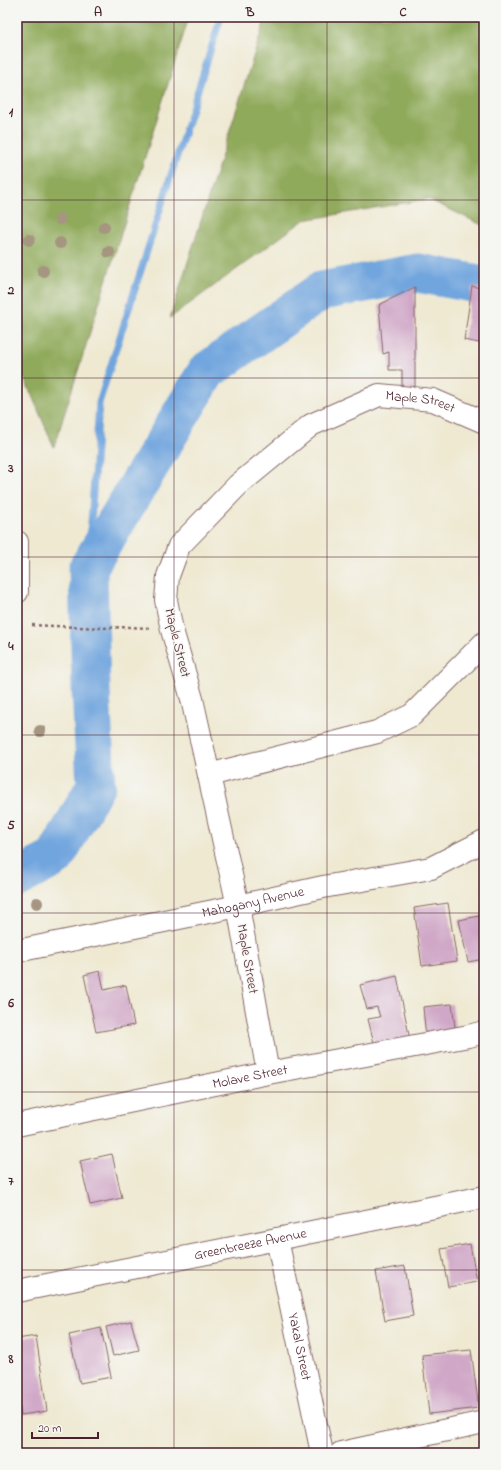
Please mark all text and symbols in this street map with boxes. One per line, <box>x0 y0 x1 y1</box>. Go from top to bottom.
text: A <box>94 3 102 22</box>
text: B <box>245 3 255 22</box>
text: C <box>399 3 407 22</box>
text: 1 <box>9 103 14 122</box>
text: 2 <box>7 281 15 300</box>
street label: Maple Street <box>385 385 459 419</box>
text: 3 <box>7 459 14 478</box>
street label: Maple Street <box>158 606 196 680</box>
text: 4 <box>7 637 14 656</box>
text: 5 <box>7 816 15 835</box>
street label: Mahogany Avenue <box>200 881 307 924</box>
street label: Maple Street <box>231 922 264 996</box>
text: 6 <box>7 994 14 1013</box>
street label: Molave Street <box>211 1059 290 1095</box>
text: 7 <box>8 1172 14 1191</box>
street label: Greenbreeze Avenue <box>192 1223 309 1266</box>
street label: Yakal Street <box>282 1311 317 1383</box>
text: 8 <box>8 1350 14 1369</box>
scale bar <box>32 1414 98 1440</box>
text: 20 m <box>38 1420 61 1438</box>

